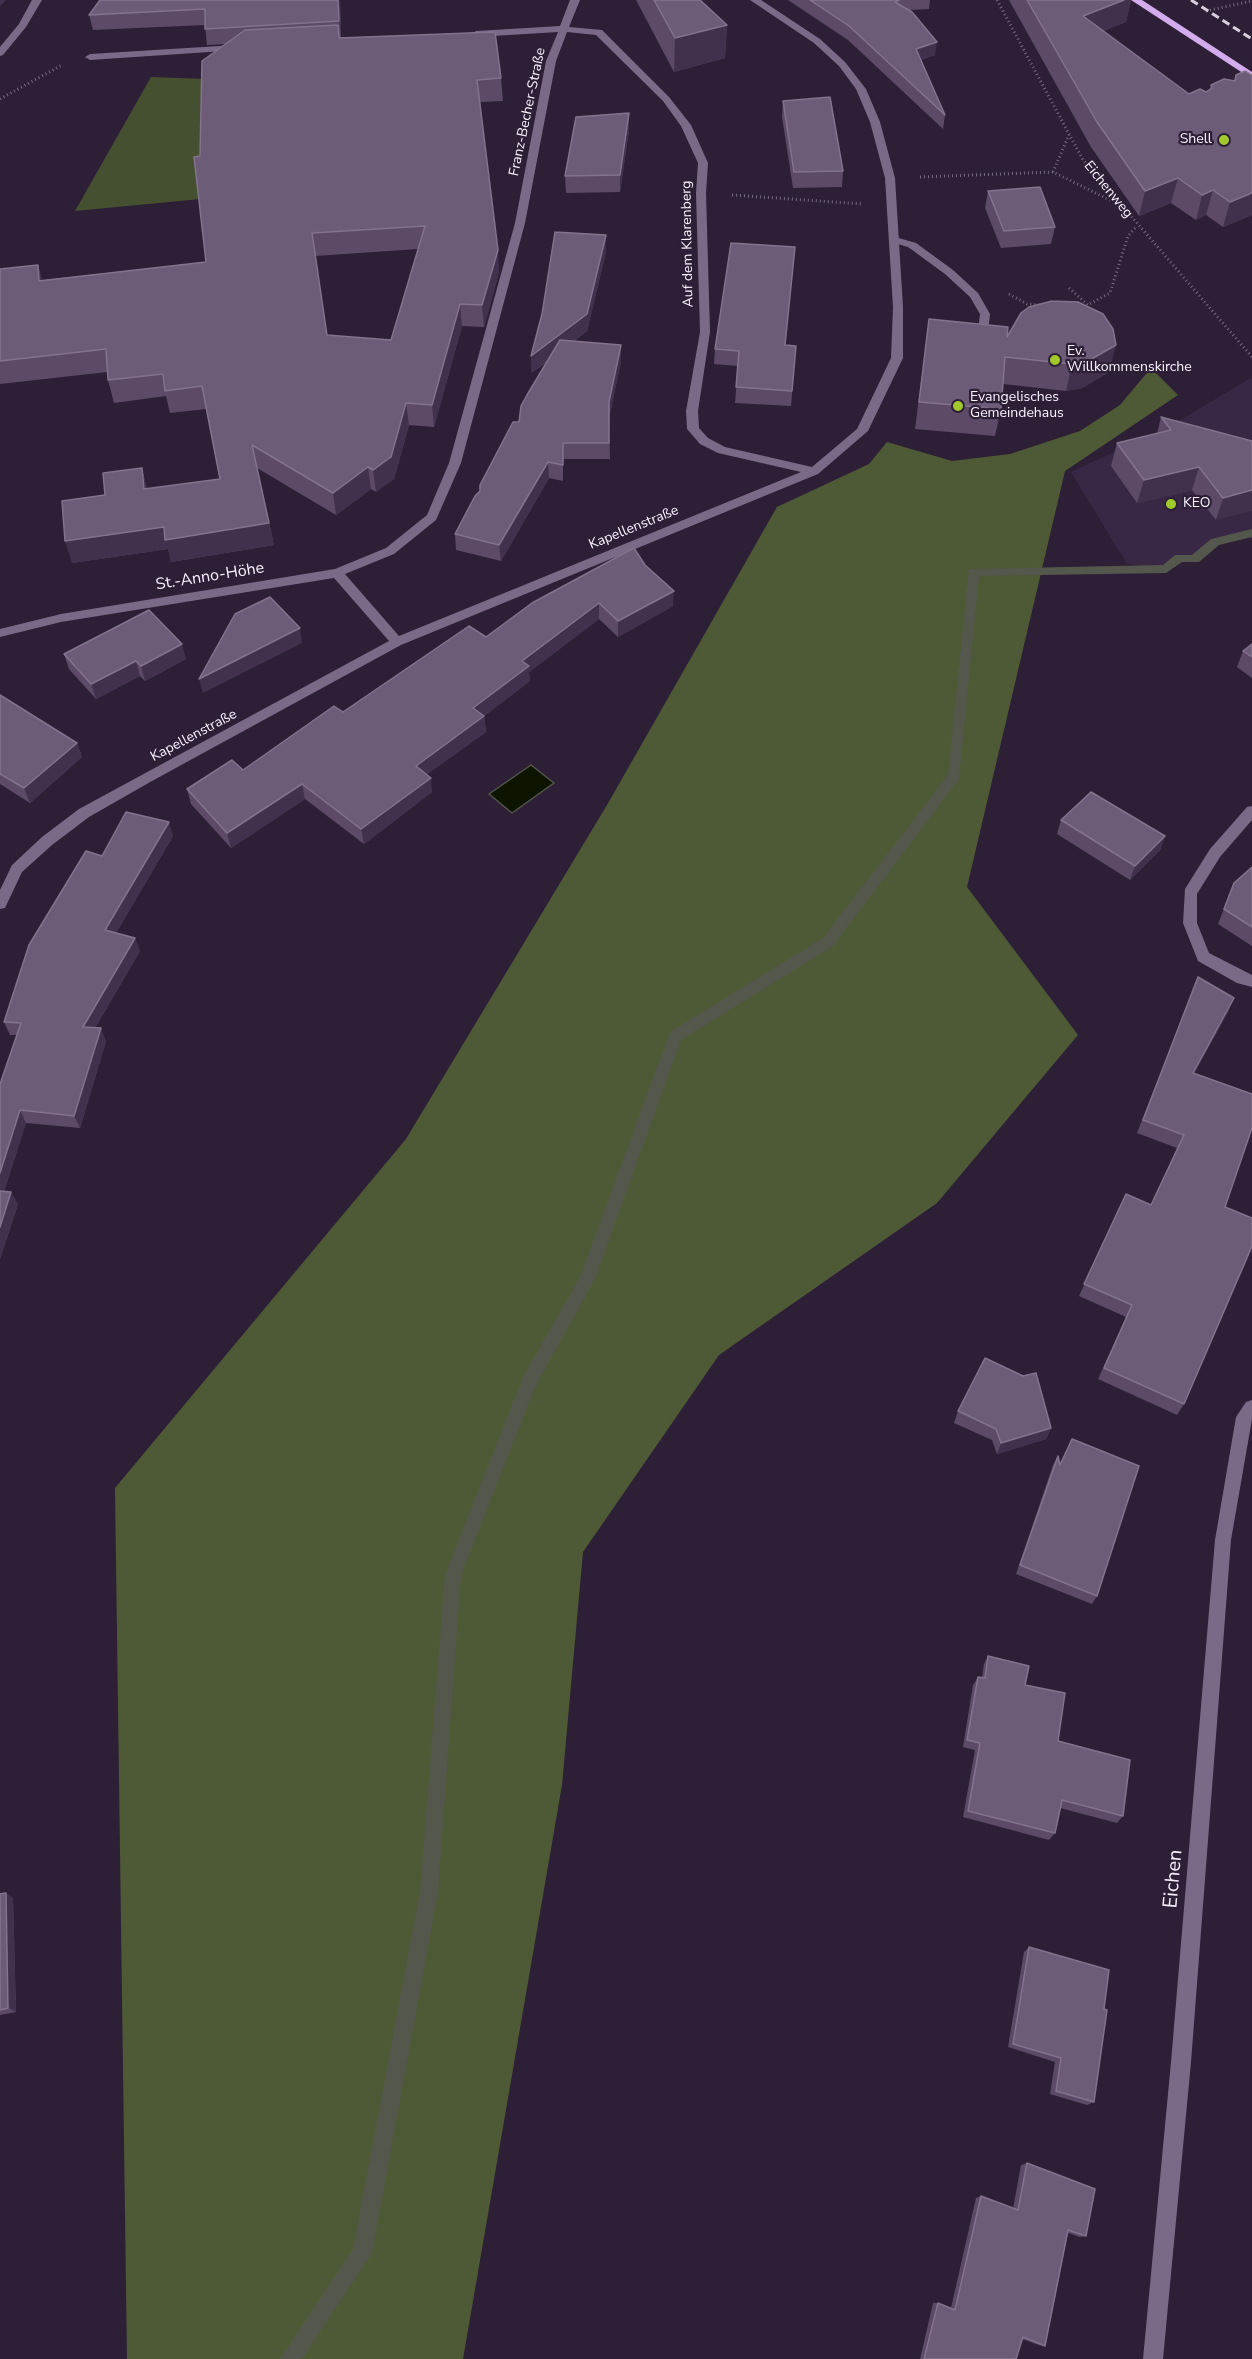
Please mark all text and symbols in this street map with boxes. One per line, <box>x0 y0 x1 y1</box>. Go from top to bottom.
street label: Franz-Becher-Straße <box>506 46 550 178</box>
place label: Shell <box>1180 132 1212 148</box>
marker: Shell <box>1217 133 1231 147</box>
street label: Eichenweg <box>1080 158 1136 222</box>
street label: Auf dem Klarenberg <box>678 180 698 308</box>
place label: Ev. Willkommenskirche <box>1067 344 1192 376</box>
marker: Ev. Willkommenskirche <box>1048 353 1062 367</box>
place label: Evangelisches Gemeindehaus <box>970 390 1064 422</box>
marker: Evangelisches Gemeindehaus <box>951 399 965 413</box>
place label: KEO <box>1183 496 1211 512</box>
marker: KEO <box>1164 497 1178 511</box>
street label: Kapellenstraße <box>587 502 681 554</box>
street label: St.-Anno-Höhe <box>154 559 266 595</box>
street label: Kapellenstraße <box>148 706 240 766</box>
street label: Eichen <box>1159 1849 1189 1909</box>

